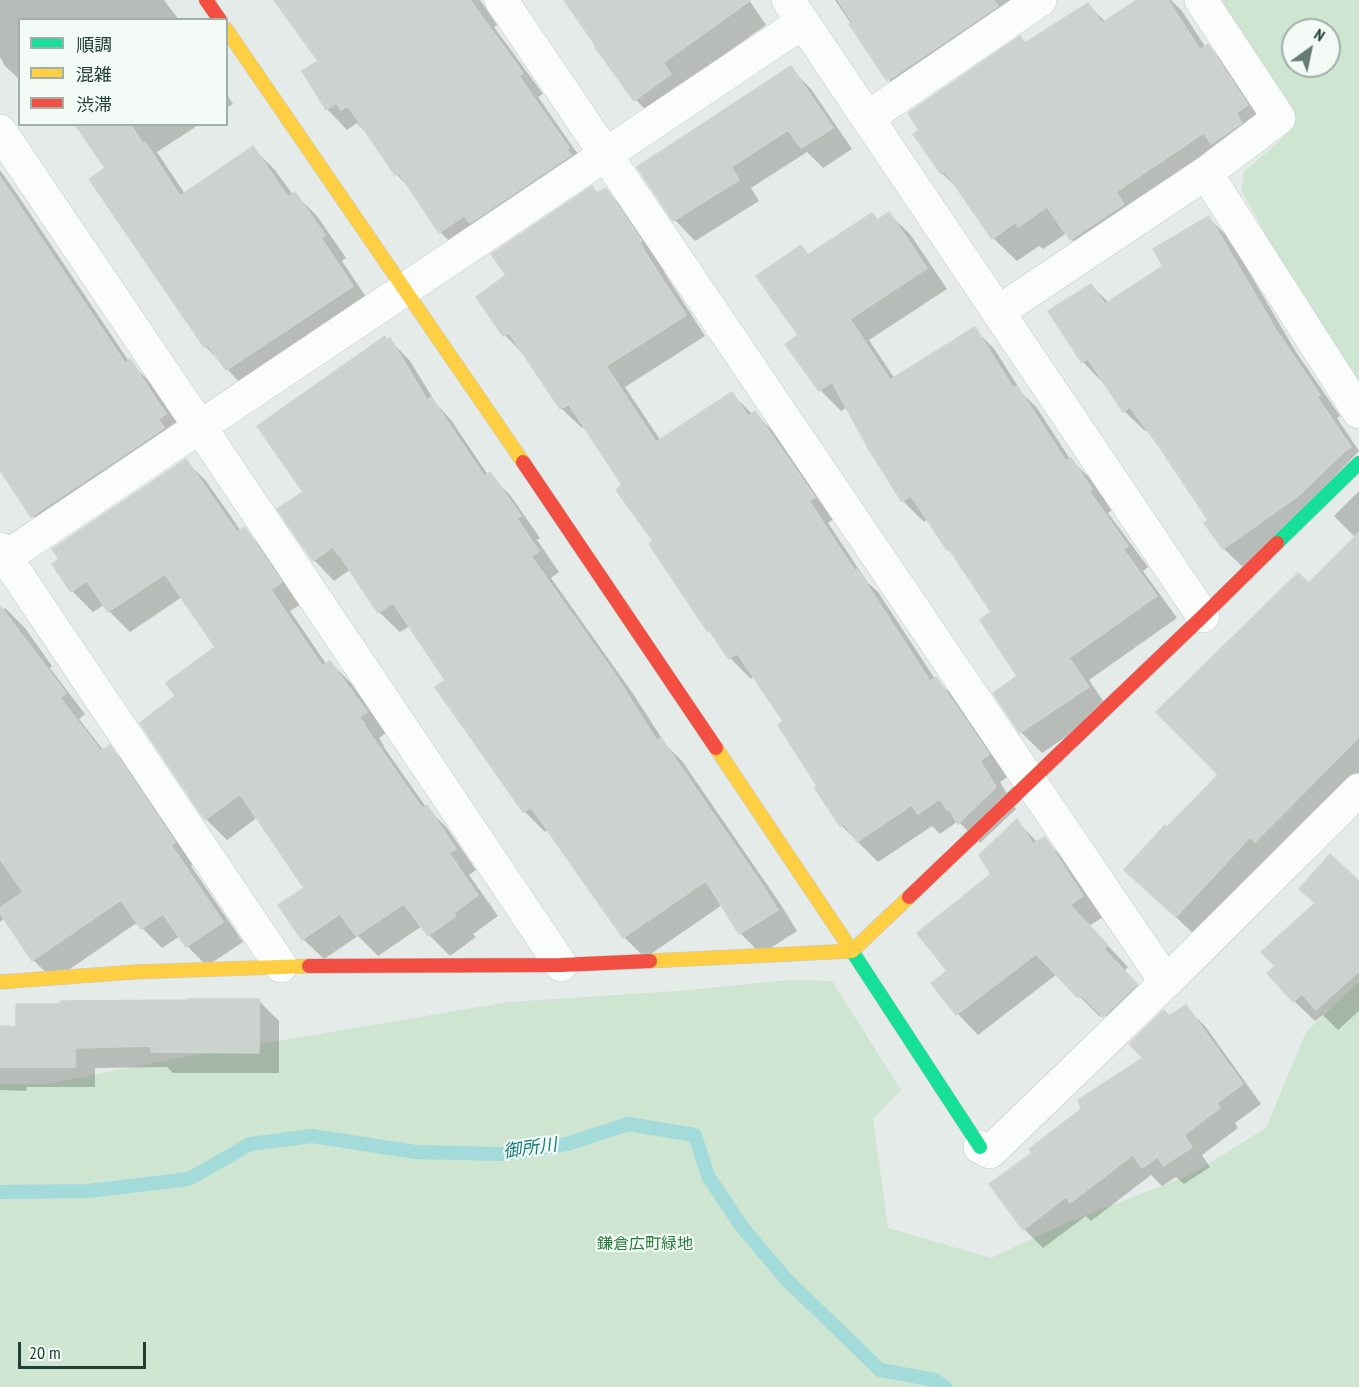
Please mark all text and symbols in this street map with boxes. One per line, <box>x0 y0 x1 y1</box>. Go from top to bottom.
legend <box>18 18 228 126</box>
north arrow <box>1281 18 1341 78</box>
text: N <box>1311 24 1329 45</box>
text: 順調 <box>76 33 112 56</box>
text: 混雑 <box>76 63 112 86</box>
text: 渋滞 <box>76 93 112 116</box>
water label: 御所川 <box>502 1135 558 1163</box>
park label: 鎌倉広町緑地 <box>597 1234 693 1254</box>
scale bar <box>21 1330 148 1368</box>
text: 20 m <box>29 1341 61 1364</box>

